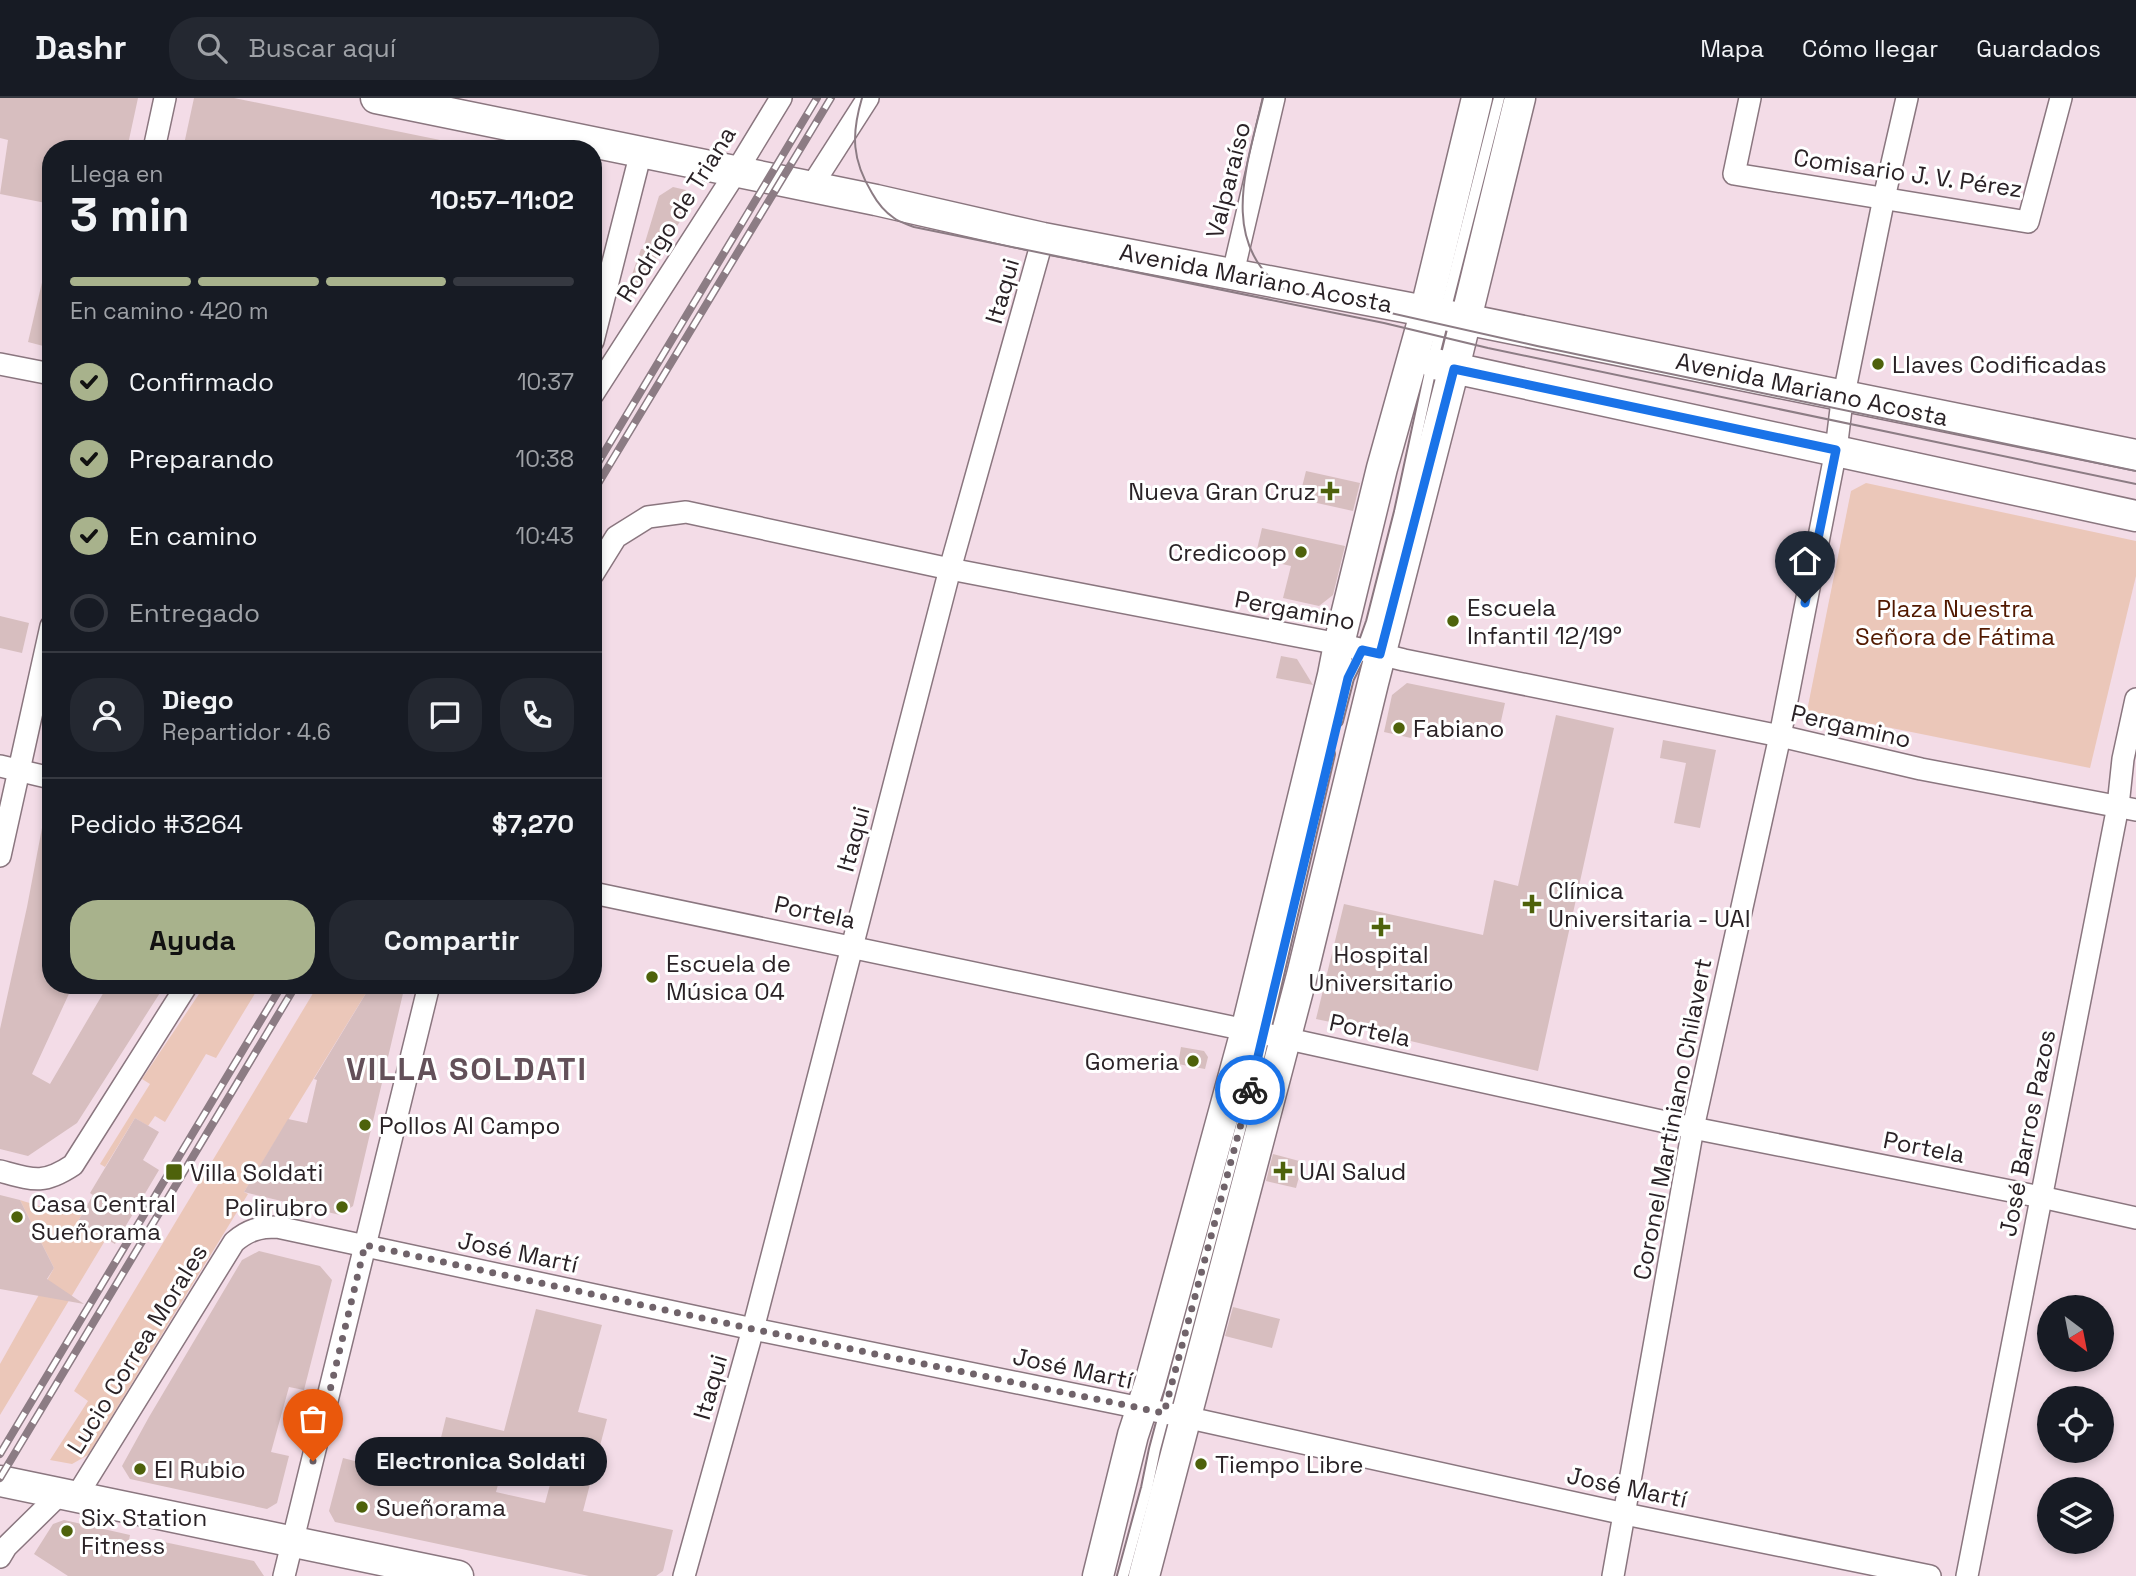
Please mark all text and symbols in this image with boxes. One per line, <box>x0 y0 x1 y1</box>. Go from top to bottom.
search box <box>169 17 659 80</box>
text: Dashr <box>35 27 127 69</box>
icon: search <box>193 29 231 67</box>
text: Buscar aquí <box>249 31 396 65</box>
text: Mapa <box>1700 33 1764 64</box>
text: Cómo llegar <box>1802 33 1938 64</box>
text: Guardados <box>1976 33 2101 64</box>
street label: Valparaíso <box>1199 119 1257 241</box>
street label: Rodrigo de Triana <box>609 120 743 308</box>
street label: Comisario J. V. Pérez <box>1792 142 2024 204</box>
text: Llega en <box>70 159 163 189</box>
text: 10:57–11:02 <box>430 183 574 217</box>
text: 3 min <box>70 186 190 244</box>
street label: Avenida Mariano Acosta <box>1117 236 1395 320</box>
street label: Itaqui <box>978 255 1026 327</box>
text: En camino · 420 m <box>70 296 268 326</box>
street label: Avenida Mariano Acosta <box>1673 345 1951 433</box>
place label: Llaves Codificadas <box>1892 349 2107 380</box>
marker: Llaves Codificadas <box>1870 356 1886 372</box>
icon: check <box>70 363 108 401</box>
text: Confirmado <box>129 365 274 399</box>
text: 10:37 <box>517 367 574 397</box>
icon: check <box>70 440 108 478</box>
text: Preparando <box>129 442 274 476</box>
text: 10:38 <box>516 444 574 474</box>
place label: Nueva Gran Cruz <box>1128 476 1316 507</box>
marker: Nueva Gran Cruz <box>1322 483 1338 499</box>
icon: check <box>70 517 108 555</box>
text: En camino <box>129 519 258 553</box>
text: 10:43 <box>516 521 574 551</box>
pin <box>1775 531 1835 603</box>
place label: Credicoop <box>1168 537 1287 568</box>
icon: home <box>1786 542 1824 580</box>
marker: Credicoop <box>1293 544 1309 560</box>
street label: Pergamino <box>1232 583 1358 637</box>
place label: Escuela Infantil 12/19° <box>1467 592 1622 651</box>
park label: Plaza Nuestra Señora de Fátima <box>1855 593 2055 652</box>
text: Entregado <box>129 596 260 630</box>
marker: Escuela Infantil 12/19° <box>1445 613 1461 629</box>
button: person <box>70 678 144 752</box>
button: chat <box>408 678 482 752</box>
button: phone <box>500 678 574 752</box>
text: Diego <box>162 683 234 717</box>
street label: Pergamino <box>1788 697 1914 755</box>
place label: Fabiano <box>1413 713 1504 744</box>
text: Repartidor · 4.6 <box>162 717 331 747</box>
marker: Fabiano <box>1391 720 1407 736</box>
street label: Itaqui <box>829 803 877 875</box>
text: Pedido #3264 <box>70 807 243 841</box>
text: $7,270 <box>492 807 574 841</box>
place label: Clínica Universitaria - UAI <box>1548 875 1751 934</box>
street label: Portela <box>771 888 859 936</box>
marker: Clínica Universitaria - UAI <box>1522 894 1542 914</box>
button: Ayuda <box>70 900 315 980</box>
button: Compartir <box>329 900 574 980</box>
marker: Hospital Universitario <box>1371 917 1391 937</box>
place label: Hospital Universitario <box>1308 939 1454 998</box>
place label: Escuela de Música 04 <box>666 948 791 1007</box>
street label: Coronel Martiniano Chilavert <box>1626 956 1718 1282</box>
marker: Escuela de Música 04 <box>644 969 660 985</box>
street label: Portela <box>1326 1006 1414 1054</box>
street label: José Barros Pazos <box>1992 1027 2062 1239</box>
place label: Gomeria <box>1085 1046 1179 1077</box>
district label: VILLA SOLDATI <box>346 1049 588 1089</box>
marker: Gomeria <box>1185 1053 1201 1069</box>
courier <box>1215 1055 1285 1125</box>
icon: bike <box>1231 1071 1269 1109</box>
place label: Pollos Al Campo <box>379 1110 560 1141</box>
marker: Pollos Al Campo <box>357 1117 373 1133</box>
street label: Portela <box>1881 1124 1968 1170</box>
place label: UAI Salud <box>1299 1156 1406 1187</box>
place label: Villa Soldati <box>190 1157 323 1188</box>
marker: UAI Salud <box>1273 1161 1293 1181</box>
marker: Villa Soldati <box>164 1162 184 1182</box>
place label: Casa Central Sueñorama <box>31 1188 176 1247</box>
place label: Polirubro <box>225 1192 328 1223</box>
marker: Polirubro <box>334 1199 350 1215</box>
marker: Casa Central Sueñorama <box>9 1209 25 1225</box>
street label: José Martí <box>455 1224 581 1280</box>
street label: Lucio Correa Morales <box>60 1238 214 1460</box>
north arrow <box>2037 1295 2114 1372</box>
map controls <box>2037 1295 2114 1554</box>
street label: José Martí <box>1010 1340 1136 1396</box>
street label: Itaqui <box>686 1351 734 1423</box>
button: locate <box>2037 1386 2114 1463</box>
pin <box>283 1389 343 1461</box>
icon: bag <box>294 1400 332 1438</box>
callout: Electronica Soldati <box>355 1436 607 1486</box>
text: Electronica Soldati <box>376 1446 586 1476</box>
place label: Tiempo Libre <box>1215 1449 1363 1480</box>
place label: El Rubio <box>154 1454 246 1485</box>
marker: Tiempo Libre <box>1193 1456 1209 1472</box>
street label: José Martí <box>1564 1459 1690 1515</box>
marker: El Rubio <box>132 1461 148 1477</box>
button: layers <box>2037 1477 2114 1554</box>
place label: Sueñorama <box>376 1492 506 1523</box>
marker: Sueñorama <box>354 1499 370 1515</box>
place label: Six Station Fitness <box>81 1502 207 1561</box>
marker: Six Station Fitness <box>59 1523 75 1539</box>

